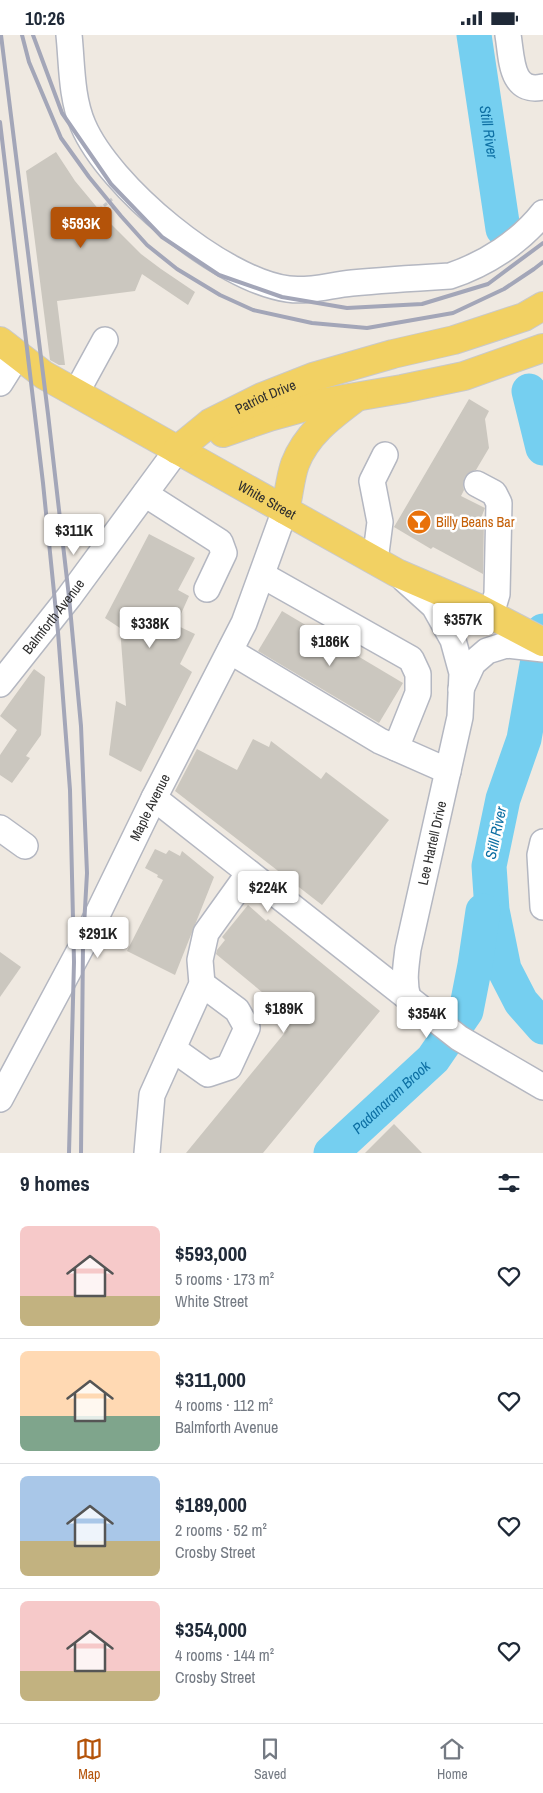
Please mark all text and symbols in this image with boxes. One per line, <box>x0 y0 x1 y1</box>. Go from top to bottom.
text: 10:26 <box>25 5 65 31</box>
water label: Still River <box>475 104 503 161</box>
pin: $593K <box>46 207 116 249</box>
text: $593K <box>62 212 100 234</box>
street label: Patriot Drive <box>232 376 298 418</box>
street label: White Street <box>234 476 299 523</box>
bar icon: Billy Beans Bar <box>406 509 432 535</box>
pin: $311K <box>39 513 109 556</box>
place label: Billy Beans Bar <box>436 513 515 531</box>
text: $311K <box>55 519 93 541</box>
street label: Balmforth Avenue <box>18 575 88 658</box>
pin: $357K <box>428 603 498 645</box>
pin: $338K <box>115 607 185 649</box>
text: $357K <box>444 608 482 630</box>
text: $338K <box>131 612 169 634</box>
pin: $186K <box>295 625 365 667</box>
text: $186K <box>311 630 349 652</box>
street label: Maple Avenue <box>126 771 174 844</box>
street label: Lee Hartell Drive <box>414 799 450 887</box>
water label: Still River <box>480 804 512 861</box>
pin: $224K <box>233 871 303 913</box>
text: $224K <box>249 876 287 898</box>
pin: $291K <box>63 917 133 959</box>
text: $291K <box>79 922 117 944</box>
pin: $189K <box>249 991 319 1034</box>
text: $189K <box>265 997 303 1019</box>
pin: $354K <box>392 997 462 1039</box>
text: $354K <box>408 1002 446 1024</box>
water label: Padanaram Brook <box>347 1055 435 1138</box>
text: 9 homes <box>20 1169 90 1198</box>
icon: filters <box>495 1169 523 1197</box>
text: $593,000 <box>175 1239 247 1268</box>
icon: home <box>60 1246 120 1306</box>
icon: heart <box>495 1262 523 1290</box>
text: 5 rooms · 173 m² <box>175 1268 274 1290</box>
text: White Street <box>175 1290 248 1312</box>
text: $311,000 <box>175 1365 246 1394</box>
icon: home <box>60 1371 120 1431</box>
icon: heart <box>495 1387 523 1415</box>
text: 4 rooms · 112 m² <box>175 1394 273 1416</box>
text: Balmforth Avenue <box>175 1416 278 1438</box>
text: $189,000 <box>175 1490 247 1519</box>
icon: home <box>60 1496 120 1556</box>
icon: heart <box>495 1512 523 1540</box>
text: 2 rooms · 52 m² <box>175 1519 267 1541</box>
text: Crosby Street <box>175 1541 255 1563</box>
text: $354,000 <box>175 1615 247 1644</box>
icon: home <box>60 1621 120 1681</box>
icon: heart <box>495 1637 523 1665</box>
text: 4 rooms · 144 m² <box>175 1644 274 1666</box>
text: Crosby Street <box>175 1666 255 1688</box>
tab: Map <box>75 1735 103 1783</box>
tab: Saved <box>254 1735 286 1783</box>
tab: Home <box>437 1735 468 1783</box>

